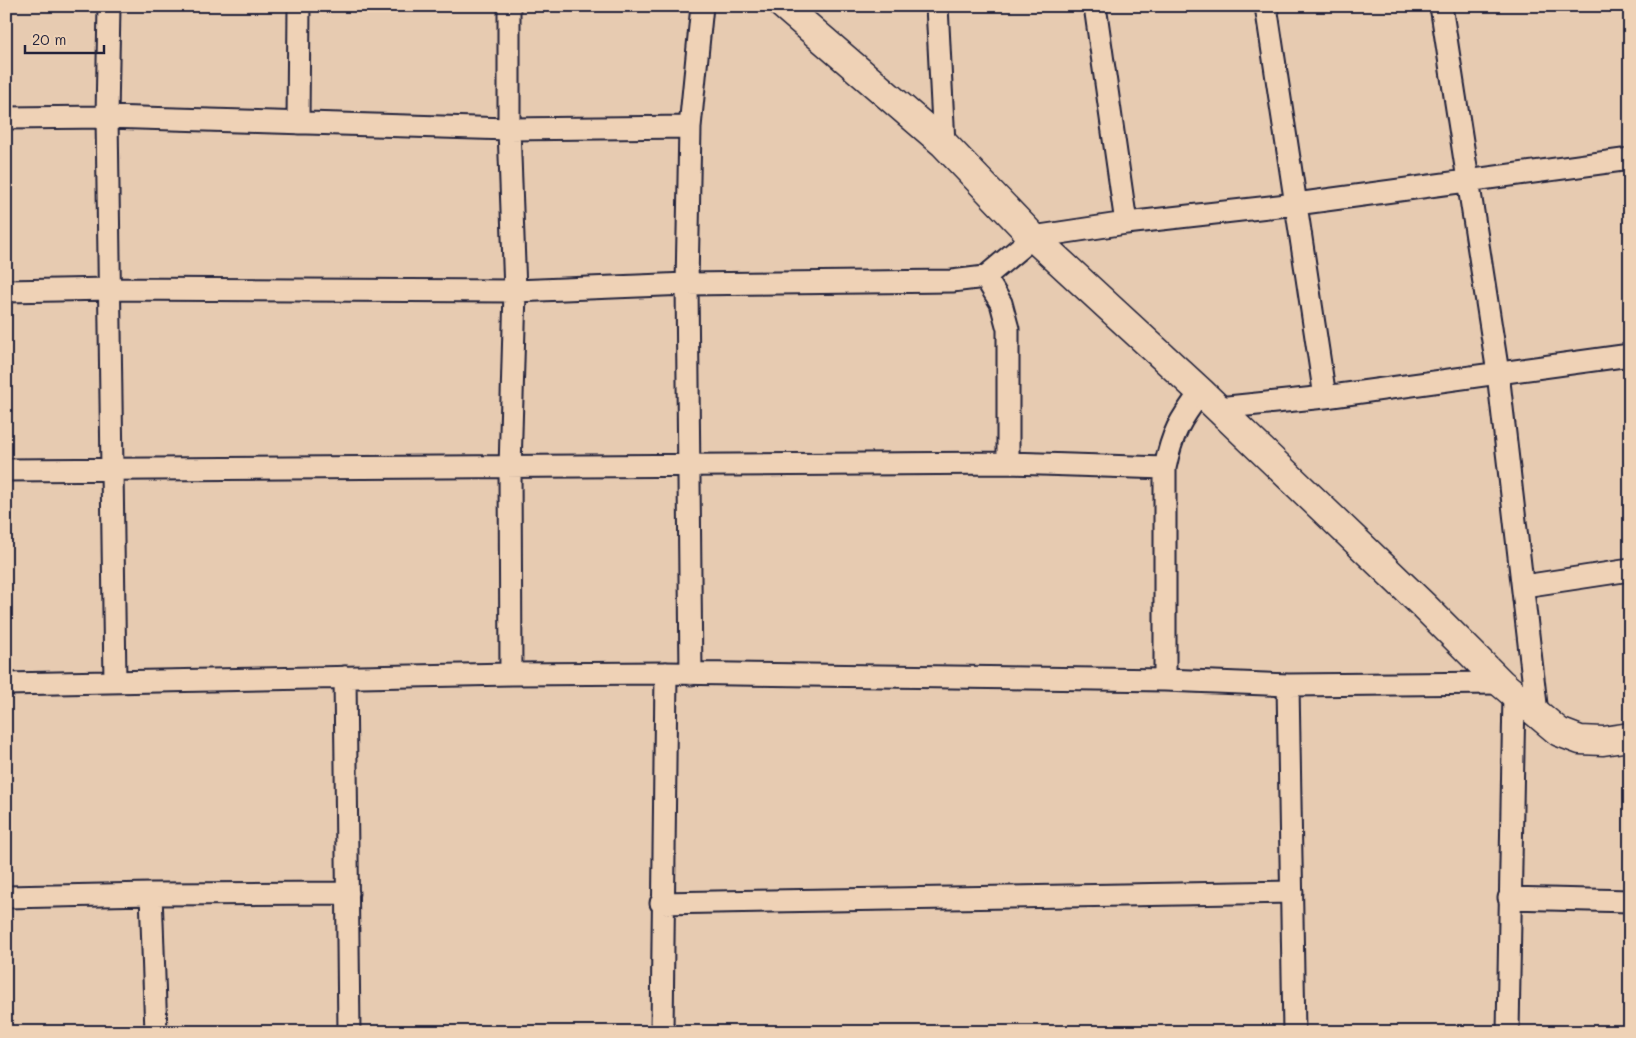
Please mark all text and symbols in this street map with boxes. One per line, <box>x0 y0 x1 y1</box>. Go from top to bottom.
scale bar <box>25 22 104 54</box>
text: 20 m <box>32 29 66 49</box>

